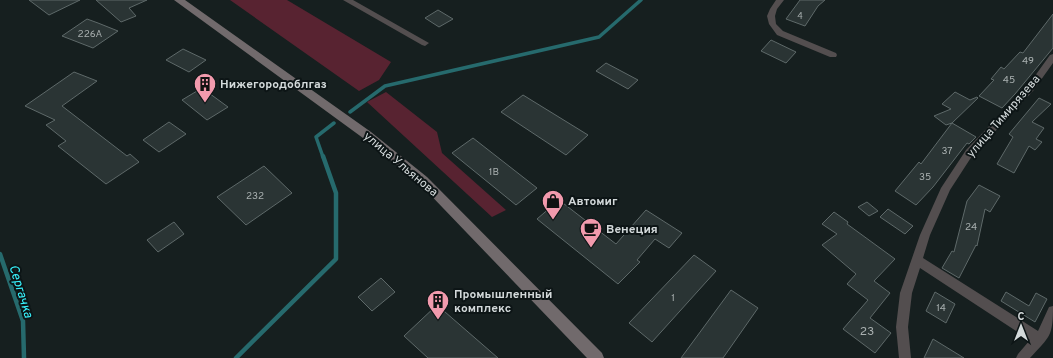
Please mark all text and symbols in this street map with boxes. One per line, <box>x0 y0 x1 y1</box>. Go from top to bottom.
house number: 4 <box>797 11 803 22</box>
house number: 226А <box>78 28 103 41</box>
house number: 49 <box>1022 55 1034 68</box>
building icon: Нижегородоблгаз <box>192 71 218 104</box>
street label: улица Тимирязева <box>963 72 1044 161</box>
house number: 45 <box>1003 74 1015 87</box>
place label: Нижегородоблгаз <box>220 77 327 93</box>
street label: улица Ульянова <box>360 129 441 201</box>
house number: 37 <box>941 145 953 158</box>
house number: 1В <box>489 166 499 179</box>
house number: 35 <box>919 171 931 184</box>
shop icon: Автомиг <box>540 188 566 221</box>
house number: 232 <box>246 190 264 203</box>
place label: Автомиг <box>568 194 618 210</box>
cafe icon: Венеция <box>578 216 604 249</box>
house number: 24 <box>965 221 977 234</box>
place label: Венеция <box>606 222 658 238</box>
water label: Сергачка <box>4 263 36 320</box>
place label: Промышленный комплекс <box>454 287 552 317</box>
building icon: Промышленный комплекс <box>425 288 451 321</box>
house number: 1 <box>671 292 675 305</box>
house number: 14 <box>936 302 946 315</box>
north arrow <box>1001 306 1041 346</box>
text: С <box>1017 310 1025 324</box>
house number: 23 <box>860 324 874 340</box>

